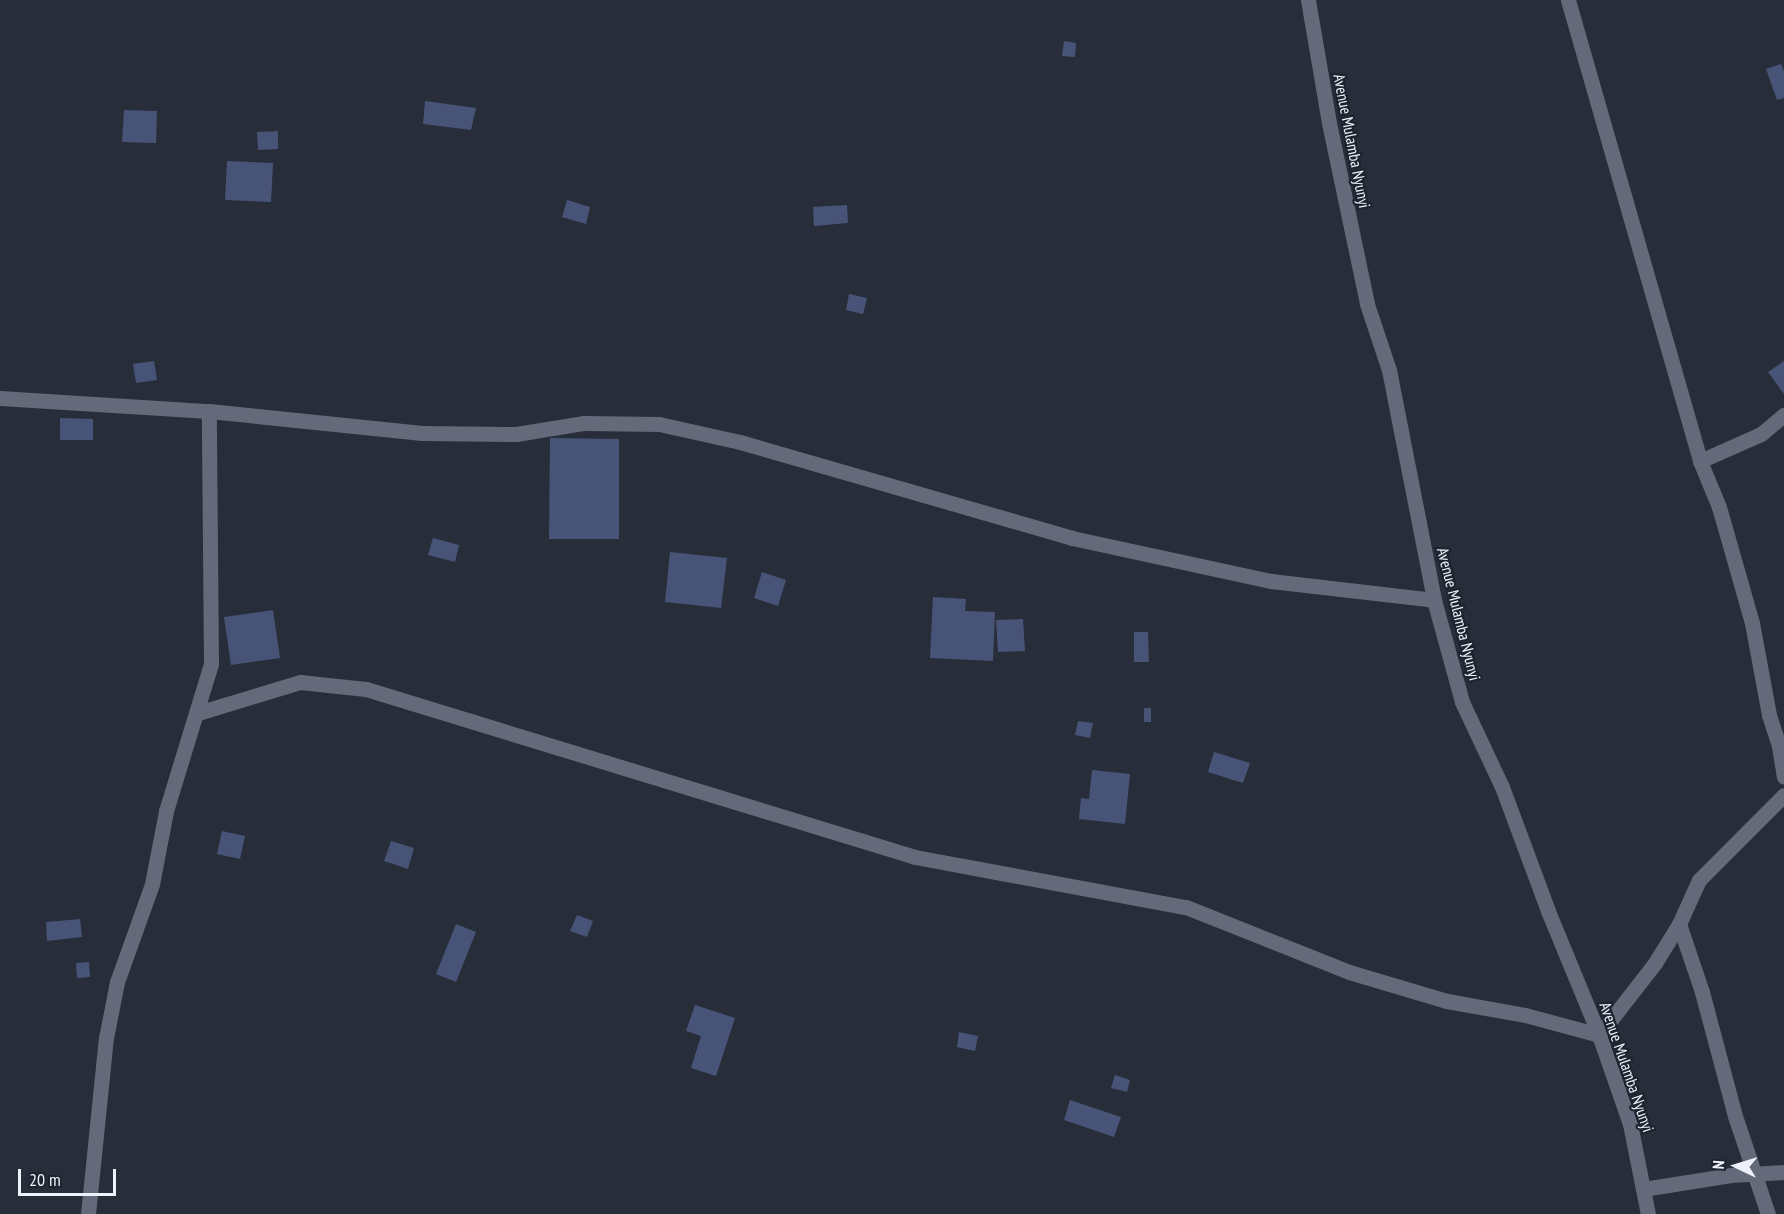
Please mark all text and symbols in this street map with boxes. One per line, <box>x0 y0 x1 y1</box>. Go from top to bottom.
street label: Avenue Mulamba Nyunyi <box>1330 72 1374 210</box>
street label: Avenue Mulamba Nyunyi <box>1433 546 1485 682</box>
street label: Avenue Mulamba Nyunyi <box>1596 999 1658 1135</box>
north arrow <box>1706 1136 1766 1196</box>
scale bar <box>21 1157 118 1195</box>
text: N <box>1708 1160 1728 1170</box>
text: 20 m <box>29 1168 61 1191</box>

